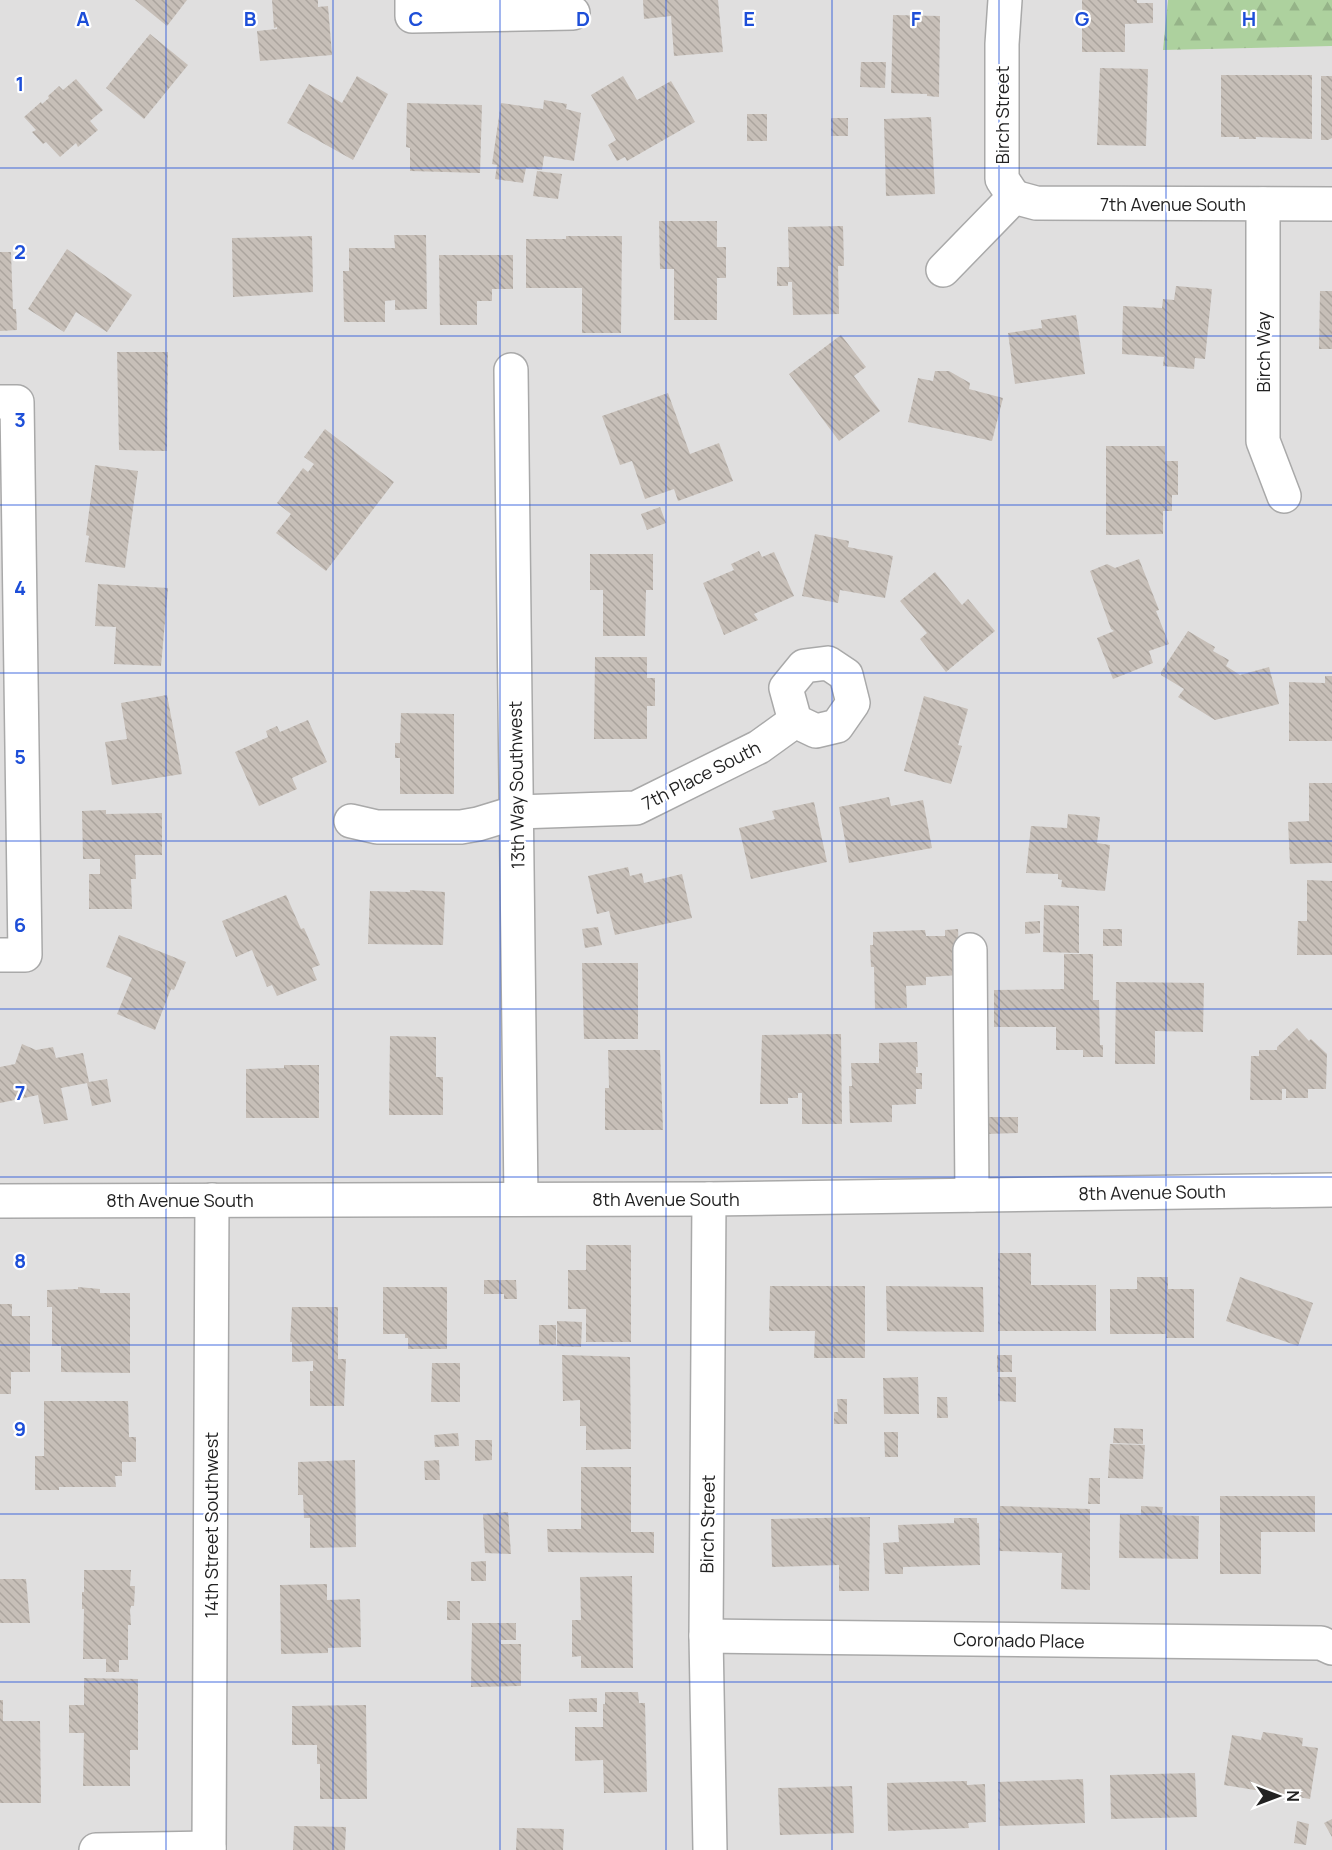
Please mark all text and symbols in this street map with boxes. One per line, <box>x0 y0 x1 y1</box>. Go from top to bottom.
text: A <box>76 5 90 32</box>
text: B <box>244 5 257 32</box>
text: C <box>409 5 423 32</box>
text: D <box>576 5 590 32</box>
text: E <box>743 5 755 32</box>
text: F <box>911 5 922 32</box>
text: G <box>1075 5 1090 32</box>
text: H <box>1242 5 1256 32</box>
street label: Birch Street <box>990 66 1014 164</box>
text: 1 <box>16 70 24 97</box>
street label: 7th Avenue South <box>1100 192 1246 216</box>
text: 2 <box>14 238 26 265</box>
street label: Birch Way <box>1251 311 1275 392</box>
text: 3 <box>14 406 26 433</box>
text: 4 <box>14 574 26 601</box>
street label: 13th Way Southwest <box>503 701 529 869</box>
street label: 7th Place South <box>638 735 764 815</box>
text: 5 <box>14 743 26 770</box>
text: 6 <box>14 911 26 938</box>
text: 7 <box>15 1079 25 1106</box>
street label: 8th Avenue South <box>1078 1179 1226 1205</box>
street label: 8th Avenue South <box>592 1187 740 1211</box>
street label: 8th Avenue South <box>106 1188 254 1212</box>
text: 8 <box>14 1247 26 1274</box>
text: 9 <box>14 1415 26 1442</box>
street label: 14th Street Southwest <box>199 1432 223 1618</box>
street label: Birch Street <box>694 1474 720 1574</box>
street label: Coronado Place <box>953 1627 1085 1653</box>
north arrow <box>1248 1766 1308 1826</box>
text: N <box>1282 1790 1304 1802</box>

